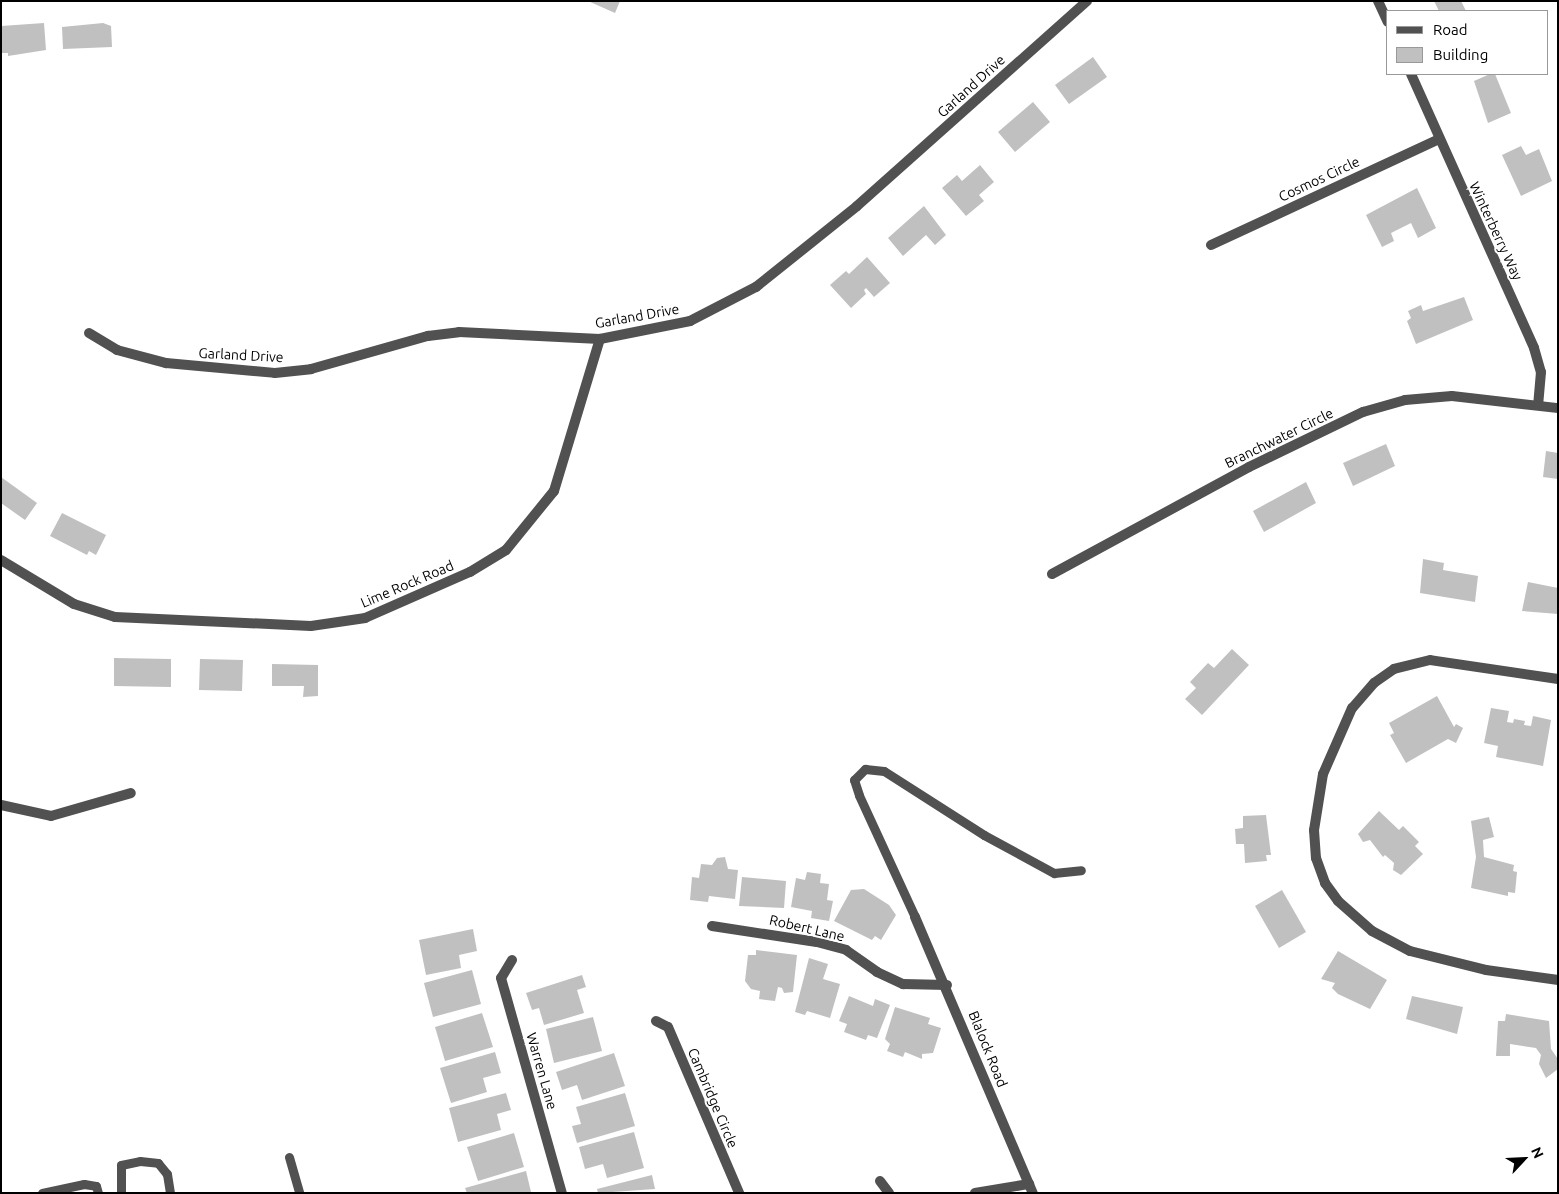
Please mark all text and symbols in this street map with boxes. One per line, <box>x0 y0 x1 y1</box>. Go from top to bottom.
legend <box>1386 10 1549 75</box>
text: Road <box>1433 21 1468 38</box>
text: Building <box>1433 46 1488 63</box>
street label: Garland Drive <box>934 51 1008 121</box>
street label: Cosmos Circle <box>1276 153 1362 205</box>
street label: Winterberry Way <box>1466 179 1526 283</box>
street label: Garland Drive <box>594 300 680 332</box>
street label: Garland Drive <box>198 344 284 366</box>
street label: Branchwater Circle <box>1222 404 1336 472</box>
street label: Lime Rock Road <box>358 557 456 611</box>
street label: Robert Lane <box>768 911 846 945</box>
street label: Blalock Road <box>965 1008 1011 1090</box>
street label: Warren Lane <box>523 1030 561 1112</box>
street label: Cambridge Circle <box>684 1045 742 1151</box>
north arrow <box>1499 1134 1549 1184</box>
text: N <box>1528 1145 1547 1161</box>

